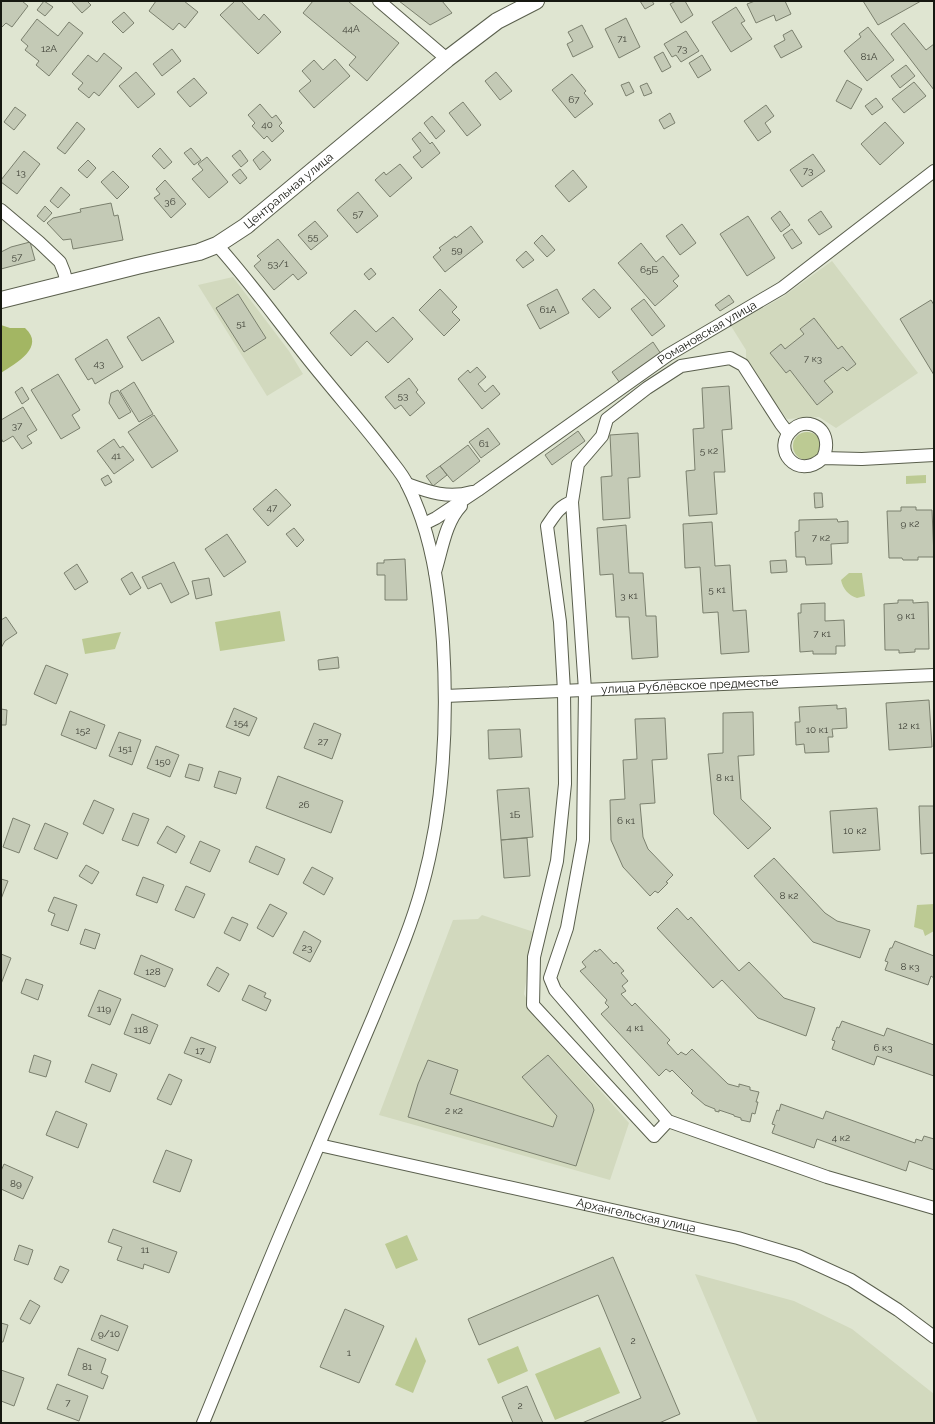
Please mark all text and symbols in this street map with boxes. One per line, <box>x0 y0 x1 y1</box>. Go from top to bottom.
house number: 44А <box>342 23 360 34</box>
house number: 71 <box>617 33 628 44</box>
house number: 12А <box>41 43 57 54</box>
house number: 73 <box>677 43 687 54</box>
house number: 81А <box>861 51 878 62</box>
house number: 67 <box>568 94 580 105</box>
house number: 40 <box>261 119 273 130</box>
street label: Центральная улица <box>241 150 336 232</box>
house number: 73 <box>803 165 813 176</box>
house number: 13 <box>16 167 26 178</box>
house number: 36 <box>164 196 176 207</box>
house number: 57 <box>353 208 364 219</box>
house number: 55 <box>308 231 319 242</box>
house number: 59 <box>451 244 463 255</box>
house number: 57 <box>12 251 23 262</box>
house number: 53/1 <box>268 258 289 269</box>
house number: 65Б <box>640 264 658 275</box>
street label: Романовская улица <box>655 298 759 367</box>
house number: 61А <box>539 304 557 315</box>
house number: 51 <box>236 318 247 329</box>
house number: 7 к3 <box>804 353 822 364</box>
house number: 43 <box>94 358 104 369</box>
house number: 53 <box>398 390 408 401</box>
house number: 37 <box>12 420 23 431</box>
house number: 61 <box>479 438 490 449</box>
house number: 5 к2 <box>700 445 718 456</box>
house number: 41 <box>111 450 122 461</box>
house number: 47 <box>267 502 278 513</box>
house number: 9 к2 <box>901 518 919 529</box>
house number: 7 к2 <box>812 532 830 543</box>
house number: 5 к1 <box>708 584 726 595</box>
house number: 3 к1 <box>620 590 638 601</box>
house number: 9 к1 <box>897 610 916 621</box>
house number: 7 к1 <box>813 628 831 639</box>
street label: улица Рублёвское предместье <box>601 675 779 696</box>
house number: 154 <box>233 717 249 728</box>
house number: 12 к1 <box>898 720 920 731</box>
house number: 10 к1 <box>806 724 829 735</box>
house number: 152 <box>76 725 90 736</box>
house number: 27 <box>318 736 329 747</box>
house number: 151 <box>118 743 133 754</box>
house number: 150 <box>155 756 171 767</box>
house number: 8 к1 <box>716 772 735 783</box>
house number: 26 <box>298 799 310 810</box>
house number: 1Б <box>510 809 521 820</box>
house number: 6 к1 <box>617 815 636 826</box>
house number: 10 к2 <box>843 825 867 836</box>
house number: 8 к2 <box>780 890 798 901</box>
house number: 23 <box>302 942 312 953</box>
house number: 8 к3 <box>900 961 920 972</box>
house number: 128 <box>145 966 161 977</box>
house number: 119 <box>97 1003 111 1014</box>
house number: 4 к1 <box>626 1022 644 1033</box>
house number: 118 <box>134 1024 148 1035</box>
house number: 6 к3 <box>873 1042 893 1053</box>
house number: 17 <box>195 1045 205 1056</box>
house number: 2 к2 <box>445 1105 463 1116</box>
house number: 4 к2 <box>832 1132 850 1143</box>
house number: 89 <box>10 1178 22 1189</box>
street label: Архангельская улица <box>575 1195 697 1235</box>
house number: 11 <box>141 1244 150 1255</box>
house number: 9/10 <box>98 1328 120 1339</box>
house number: 2 <box>630 1335 636 1346</box>
house number: 1 <box>347 1347 352 1358</box>
house number: 81 <box>82 1361 93 1372</box>
house number: 7 <box>65 1397 71 1408</box>
house number: 2 <box>517 1400 523 1411</box>

